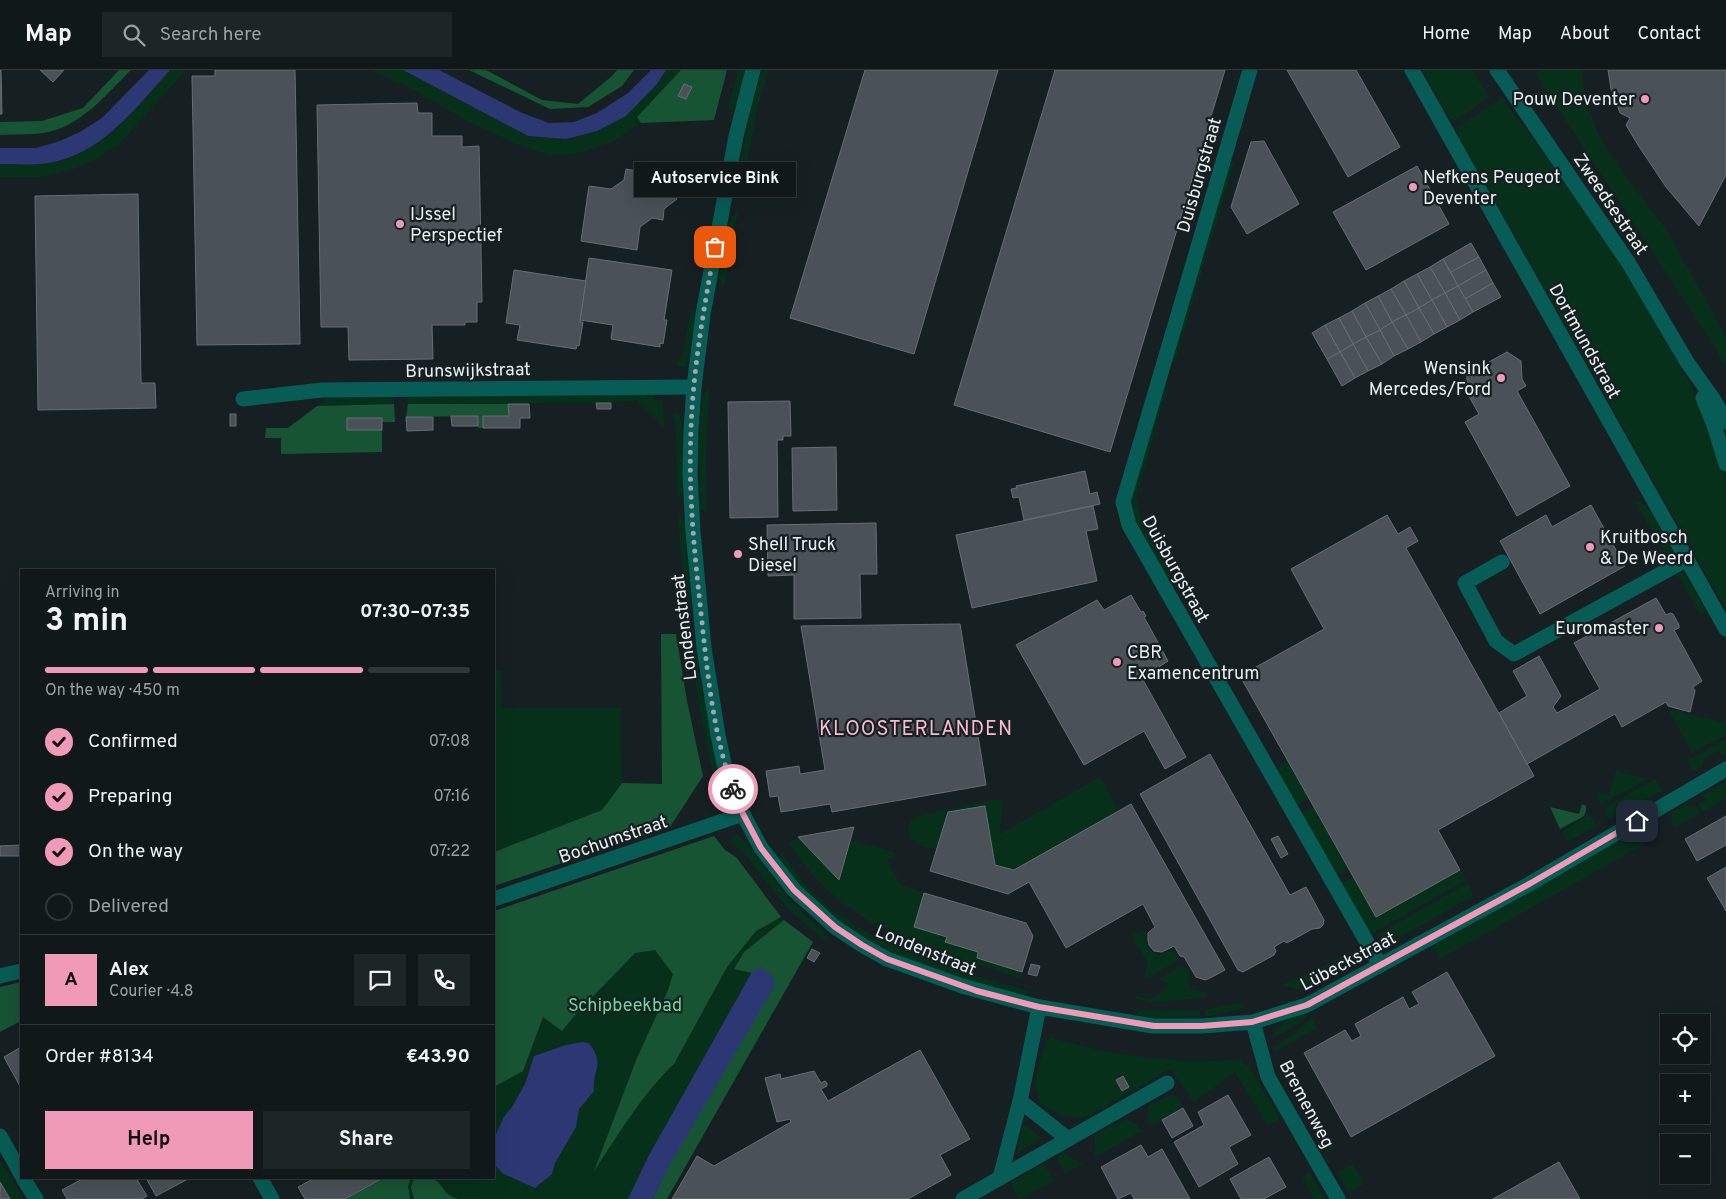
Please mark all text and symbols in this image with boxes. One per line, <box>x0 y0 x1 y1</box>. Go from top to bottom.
search box <box>102 12 452 57</box>
text: Map <box>25 20 72 50</box>
icon: search <box>120 21 148 49</box>
text: Search here <box>160 23 261 47</box>
text: Home <box>1422 23 1470 46</box>
text: Map <box>1498 23 1532 46</box>
text: About <box>1560 23 1609 46</box>
text: Contact <box>1637 23 1701 46</box>
place label: Pouw Deventer <box>1513 89 1635 112</box>
marker: Pouw Deventer <box>1639 93 1651 105</box>
street label: Duisburgstraat <box>1173 115 1228 236</box>
street label: Zweedsestraat <box>1567 150 1652 260</box>
callout: Autoservice Bink <box>634 162 796 197</box>
place label: Nefkens Peugeot Deventer <box>1423 167 1561 211</box>
text: Autoservice Bink <box>651 169 779 189</box>
marker: Nefkens Peugeot Deventer <box>1407 181 1419 193</box>
place label: IJssel Perspectief <box>410 204 502 248</box>
marker: IJssel Perspectief <box>394 218 406 230</box>
pin <box>694 226 736 268</box>
icon: bag <box>701 233 729 261</box>
street label: Dortmundstraat <box>1543 280 1625 403</box>
place label: Wensink Mercedes/Ford <box>1369 358 1491 402</box>
street label: Brunswijkstraat <box>405 359 531 384</box>
marker: Wensink Mercedes/Ford <box>1495 372 1507 384</box>
street label: Duisburgstraat <box>1136 512 1214 627</box>
place label: Kruitbosch & De Weerd <box>1600 527 1693 571</box>
place label: Shell Truck Diesel <box>748 534 836 578</box>
marker: Kruitbosch & De Weerd <box>1584 541 1596 553</box>
marker: Shell Truck Diesel <box>732 548 744 560</box>
street label: Londenstraat <box>668 572 703 681</box>
text: Arriving in <box>45 583 120 603</box>
text: 07:30–07:35 <box>360 600 470 624</box>
text: 3 min <box>45 602 128 642</box>
place label: Euromaster <box>1555 618 1649 641</box>
marker: Euromaster <box>1653 622 1665 634</box>
place label: CBR Examencentrum <box>1127 642 1259 686</box>
marker: CBR Examencentrum <box>1111 656 1123 668</box>
text: On the way · 450 m <box>45 681 180 701</box>
district label: KLOOSTERLANDEN <box>819 717 1013 743</box>
icon: check <box>45 728 73 756</box>
text: Confirmed <box>88 730 178 754</box>
text: 07:08 <box>429 732 470 752</box>
courier <box>708 764 758 814</box>
icon: bike <box>719 775 747 803</box>
icon: check <box>45 783 73 811</box>
text: Preparing <box>88 785 172 809</box>
text: 07:16 <box>433 787 470 807</box>
pin <box>1616 800 1658 842</box>
icon: home <box>1623 807 1651 835</box>
street label: Bochumstraat <box>556 811 671 870</box>
icon: check <box>45 838 73 866</box>
text: On the way <box>88 840 183 864</box>
text: 07:22 <box>429 842 470 862</box>
text: Delivered <box>88 895 169 919</box>
street label: Londenstraat <box>871 921 979 982</box>
street label: Lübeckstraat <box>1297 927 1401 997</box>
button: chat <box>354 954 406 1006</box>
button: phone <box>418 954 470 1006</box>
text: Alex <box>109 958 149 982</box>
text: A <box>64 968 78 992</box>
text: Courier · 4.8 <box>109 982 193 1002</box>
park label: Schipbeekbad <box>568 995 682 1018</box>
map controls <box>1660 1014 1710 1184</box>
button: locate <box>1660 1014 1710 1064</box>
text: Order #8134 <box>45 1045 154 1069</box>
text: €43.90 <box>406 1045 470 1069</box>
street label: Bremenweg <box>1273 1057 1338 1153</box>
button: + <box>1660 1074 1710 1124</box>
button: Help <box>45 1111 253 1169</box>
button: Share <box>263 1111 470 1169</box>
button: − <box>1660 1134 1710 1184</box>

